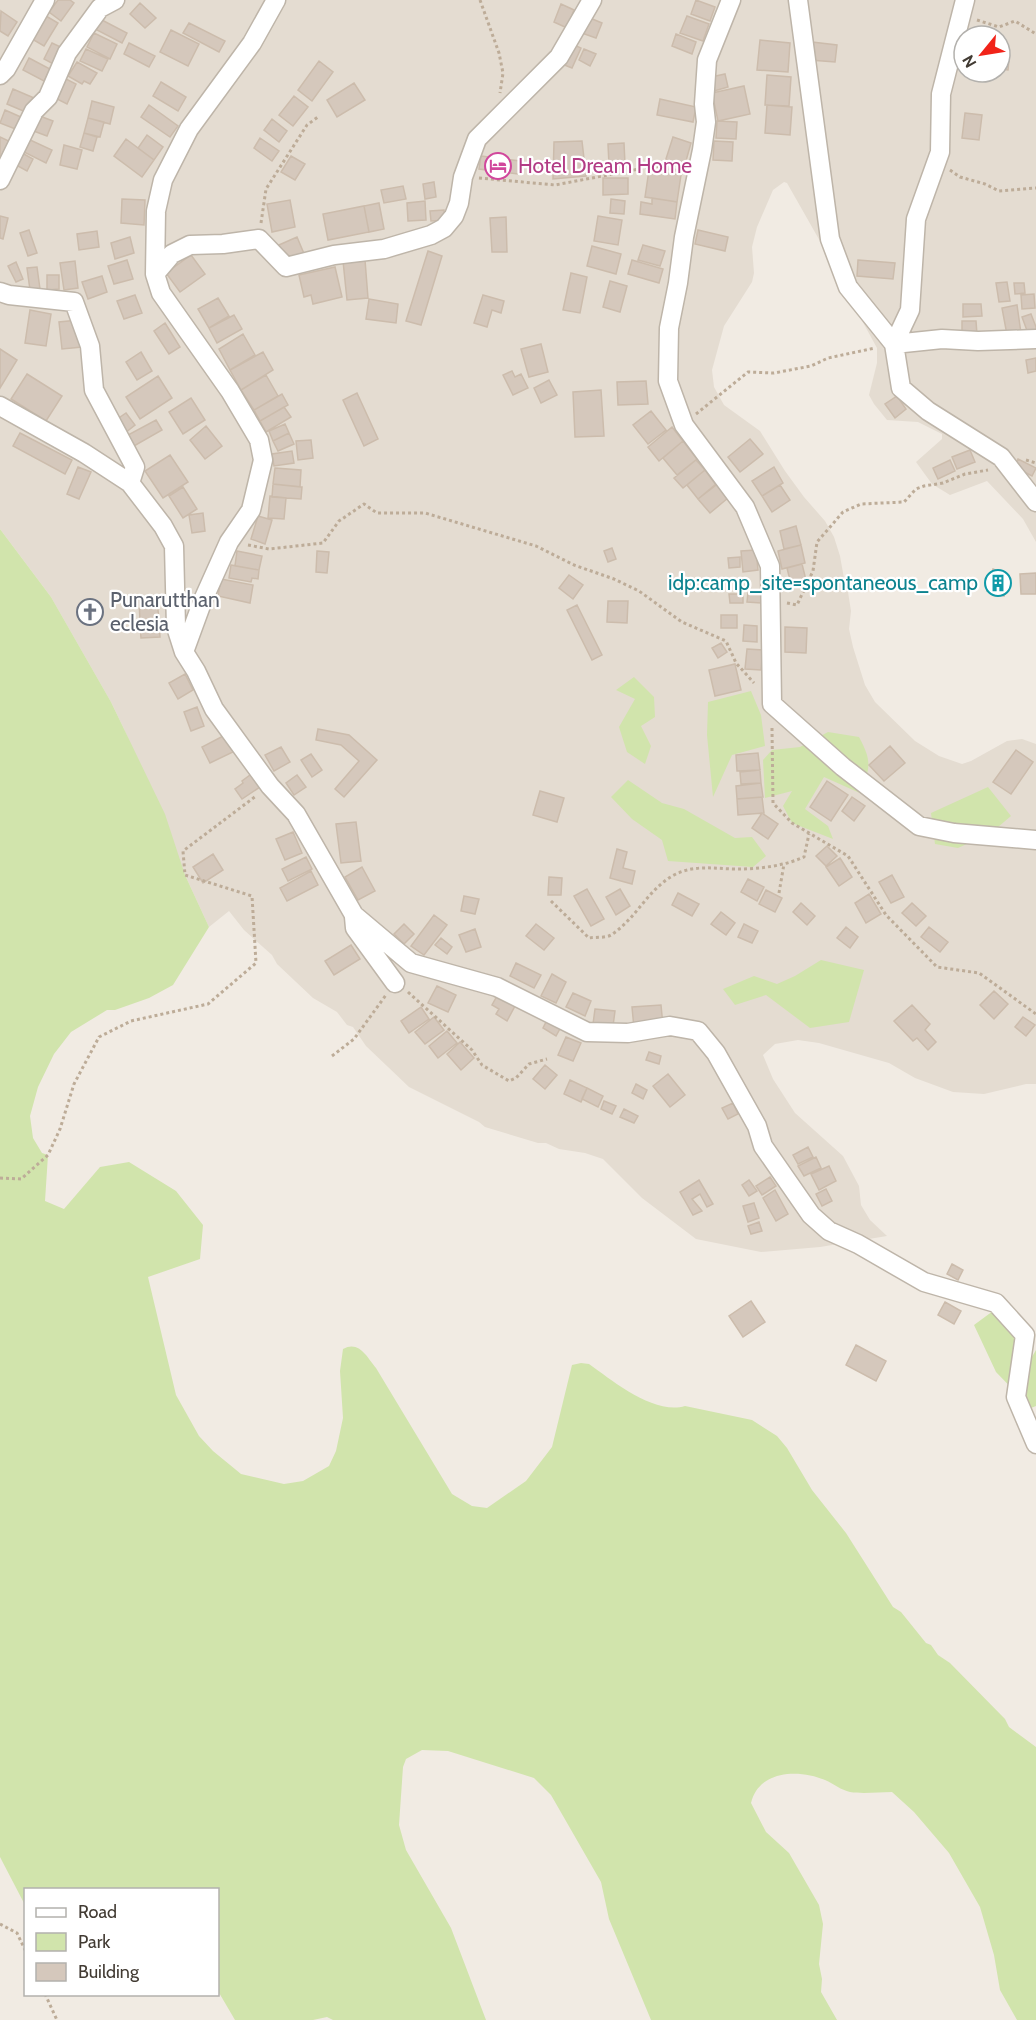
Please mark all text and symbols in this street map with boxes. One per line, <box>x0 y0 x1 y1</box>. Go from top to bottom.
north arrow <box>952 24 1012 84</box>
text: N <box>958 52 980 71</box>
hotel icon: Hotel Dream Home <box>483 151 513 181</box>
place label: Hotel Dream Home <box>518 153 692 178</box>
building icon: idp:camp_site=spontaneous_camp <box>983 568 1013 598</box>
place label: idp:camp_site=spontaneous_camp <box>668 570 978 595</box>
place label: Punarutthan eclesia <box>110 587 220 636</box>
church icon: Punarutthan eclesia <box>75 597 105 627</box>
legend <box>24 1888 219 1996</box>
text: Road <box>78 1901 117 1923</box>
text: Park <box>78 1931 111 1953</box>
text: Building <box>78 1961 140 1983</box>

